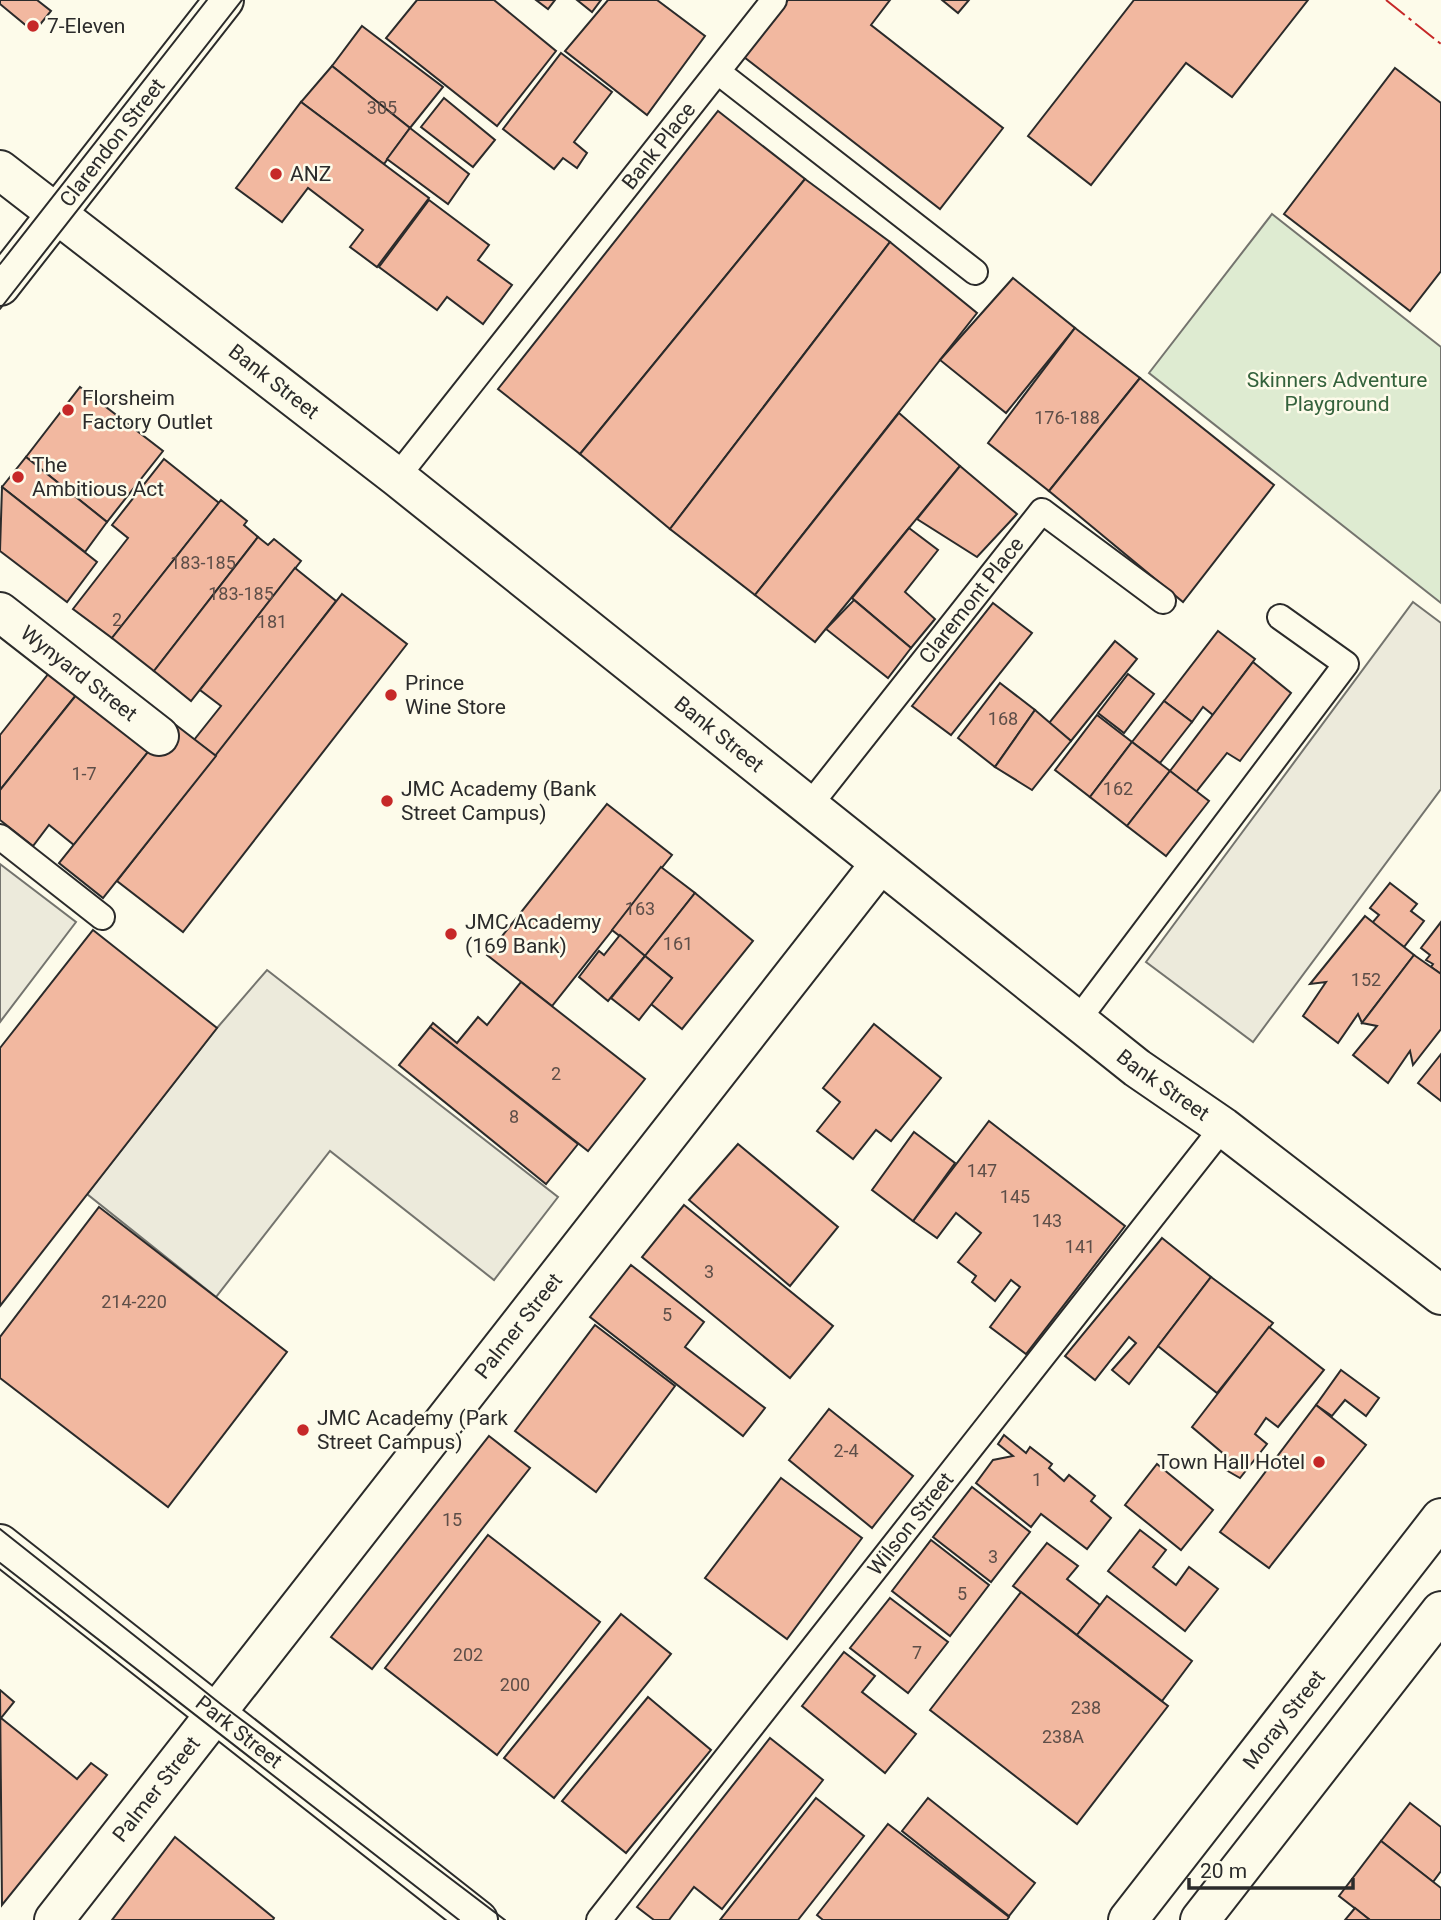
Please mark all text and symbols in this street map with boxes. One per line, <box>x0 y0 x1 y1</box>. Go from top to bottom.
place label: 7-Eleven <box>47 14 125 38</box>
marker: 7-Eleven <box>25 18 41 34</box>
street label: Clarendon Street <box>55 74 170 212</box>
house number: 305 <box>367 97 397 118</box>
street label: Bank Place <box>617 98 700 194</box>
place label: ANZ <box>290 162 331 186</box>
marker: ANZ <box>268 166 284 182</box>
street label: Bank Street <box>224 339 324 424</box>
park label: Skinners Adventure Playground <box>1247 368 1427 416</box>
place label: Florsheim Factory Outlet <box>82 386 213 434</box>
marker: Florsheim Factory Outlet <box>60 402 76 418</box>
house number: 176-188 <box>1034 407 1100 428</box>
place label: The Ambitious Act <box>32 453 164 501</box>
marker: The Ambitious Act <box>10 469 26 485</box>
street label: Claremont Place <box>914 532 1029 668</box>
house number: 183-185 <box>170 552 236 573</box>
house number: 183-185 <box>208 583 274 604</box>
house number: 2 <box>112 609 122 630</box>
house number: 181 <box>257 611 287 632</box>
street label: Wynyard Street <box>16 621 142 726</box>
place label: Prince Wine Store <box>405 671 506 719</box>
marker: Prince Wine Store <box>383 687 399 703</box>
street label: Bank Street <box>670 691 769 777</box>
house number: 168 <box>988 708 1018 729</box>
house number: 1-7 <box>71 763 97 784</box>
place label: JMC Academy (Bank Street Campus) <box>401 777 597 825</box>
house number: 162 <box>1103 778 1133 799</box>
marker: JMC Academy (Bank Street Campus) <box>379 793 395 809</box>
house number: 163 <box>625 898 655 919</box>
place label: JMC Academy (169 Bank) <box>465 910 601 958</box>
marker: JMC Academy (169 Bank) <box>443 926 459 942</box>
house number: 161 <box>663 933 693 954</box>
house number: 152 <box>1351 969 1381 990</box>
street label: Bank Street <box>1112 1045 1214 1126</box>
house number: 2 <box>551 1063 561 1084</box>
house number: 8 <box>509 1106 519 1127</box>
house number: 147 <box>967 1160 997 1181</box>
house number: 145 <box>1000 1186 1030 1207</box>
house number: 143 <box>1032 1210 1062 1231</box>
house number: 141 <box>1065 1236 1095 1257</box>
house number: 3 <box>704 1261 714 1282</box>
street label: Palmer Street <box>470 1269 567 1384</box>
house number: 214-220 <box>101 1291 167 1312</box>
house number: 5 <box>662 1304 672 1325</box>
place label: JMC Academy (Park Street Campus) <box>317 1406 508 1454</box>
marker: JMC Academy (Park Street Campus) <box>295 1422 311 1438</box>
house number: 2-4 <box>833 1440 859 1461</box>
place label: Town Hall Hotel <box>1157 1450 1305 1474</box>
marker: Town Hall Hotel <box>1311 1454 1327 1470</box>
street label: Wilson Street <box>863 1468 958 1580</box>
house number: 1 <box>1032 1469 1042 1490</box>
house number: 15 <box>442 1509 462 1530</box>
house number: 3 <box>988 1546 998 1567</box>
house number: 5 <box>957 1583 967 1604</box>
house number: 7 <box>912 1642 922 1663</box>
house number: 202 <box>453 1644 483 1665</box>
street label: Moray Street <box>1238 1665 1330 1774</box>
house number: 200 <box>500 1674 530 1695</box>
street label: Park Street <box>191 1691 287 1773</box>
house number: 238 <box>1071 1697 1101 1718</box>
house number: 238A <box>1042 1726 1084 1747</box>
street label: Palmer Street <box>108 1732 205 1847</box>
scale bar <box>1189 1846 1354 1890</box>
text: 20 m <box>1200 1859 1247 1883</box>

